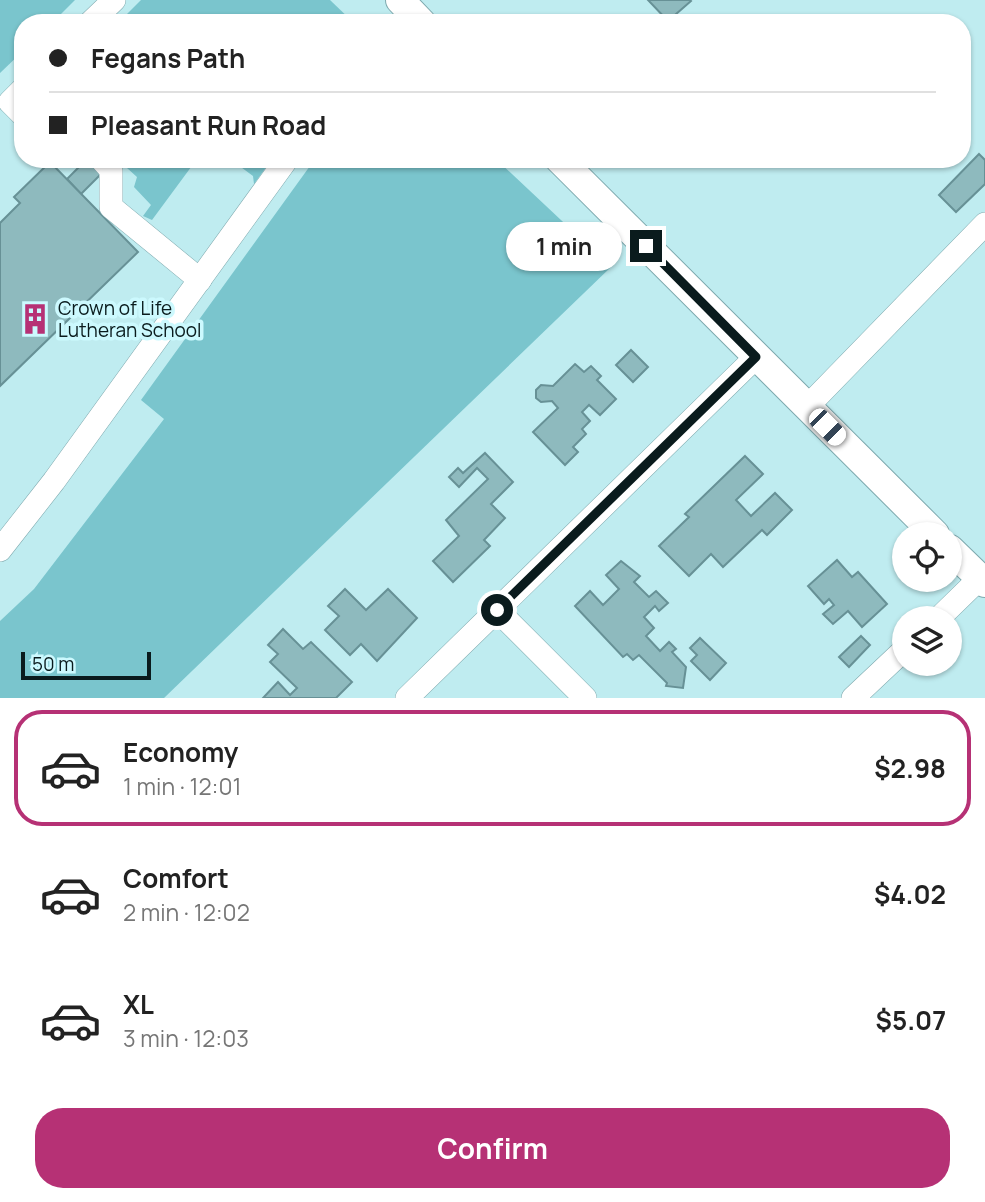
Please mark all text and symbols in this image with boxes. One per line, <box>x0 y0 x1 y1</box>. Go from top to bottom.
text: Fegans Path <box>91 40 245 76</box>
text: Pleasant Run Road <box>91 107 326 143</box>
callout: 1 min <box>506 222 622 270</box>
text: 1 min <box>536 230 592 262</box>
route end <box>630 230 662 262</box>
place label: Crown of Life Lutheran School <box>58 295 202 343</box>
building icon: Crown of Life Lutheran School <box>18 302 52 336</box>
car <box>805 405 850 449</box>
map controls <box>892 522 962 676</box>
button: locate <box>892 522 962 592</box>
route start <box>481 594 513 626</box>
button: layers <box>892 606 962 676</box>
scale bar <box>21 649 150 681</box>
text: 50 m <box>32 651 74 677</box>
text: Economy <box>123 734 238 770</box>
icon: car <box>39 737 102 800</box>
text: $2.98 <box>874 750 946 786</box>
text: 1 min · 12:01 <box>123 770 241 802</box>
text: Comfort <box>123 860 229 896</box>
icon: car <box>39 863 102 926</box>
text: $4.02 <box>874 876 946 912</box>
text: 2 min · 12:02 <box>123 896 250 928</box>
text: XL <box>123 986 154 1022</box>
icon: car <box>39 989 102 1052</box>
text: $5.07 <box>876 1002 946 1038</box>
text: 3 min · 12:03 <box>123 1022 249 1054</box>
button: Confirm <box>35 1108 950 1188</box>

